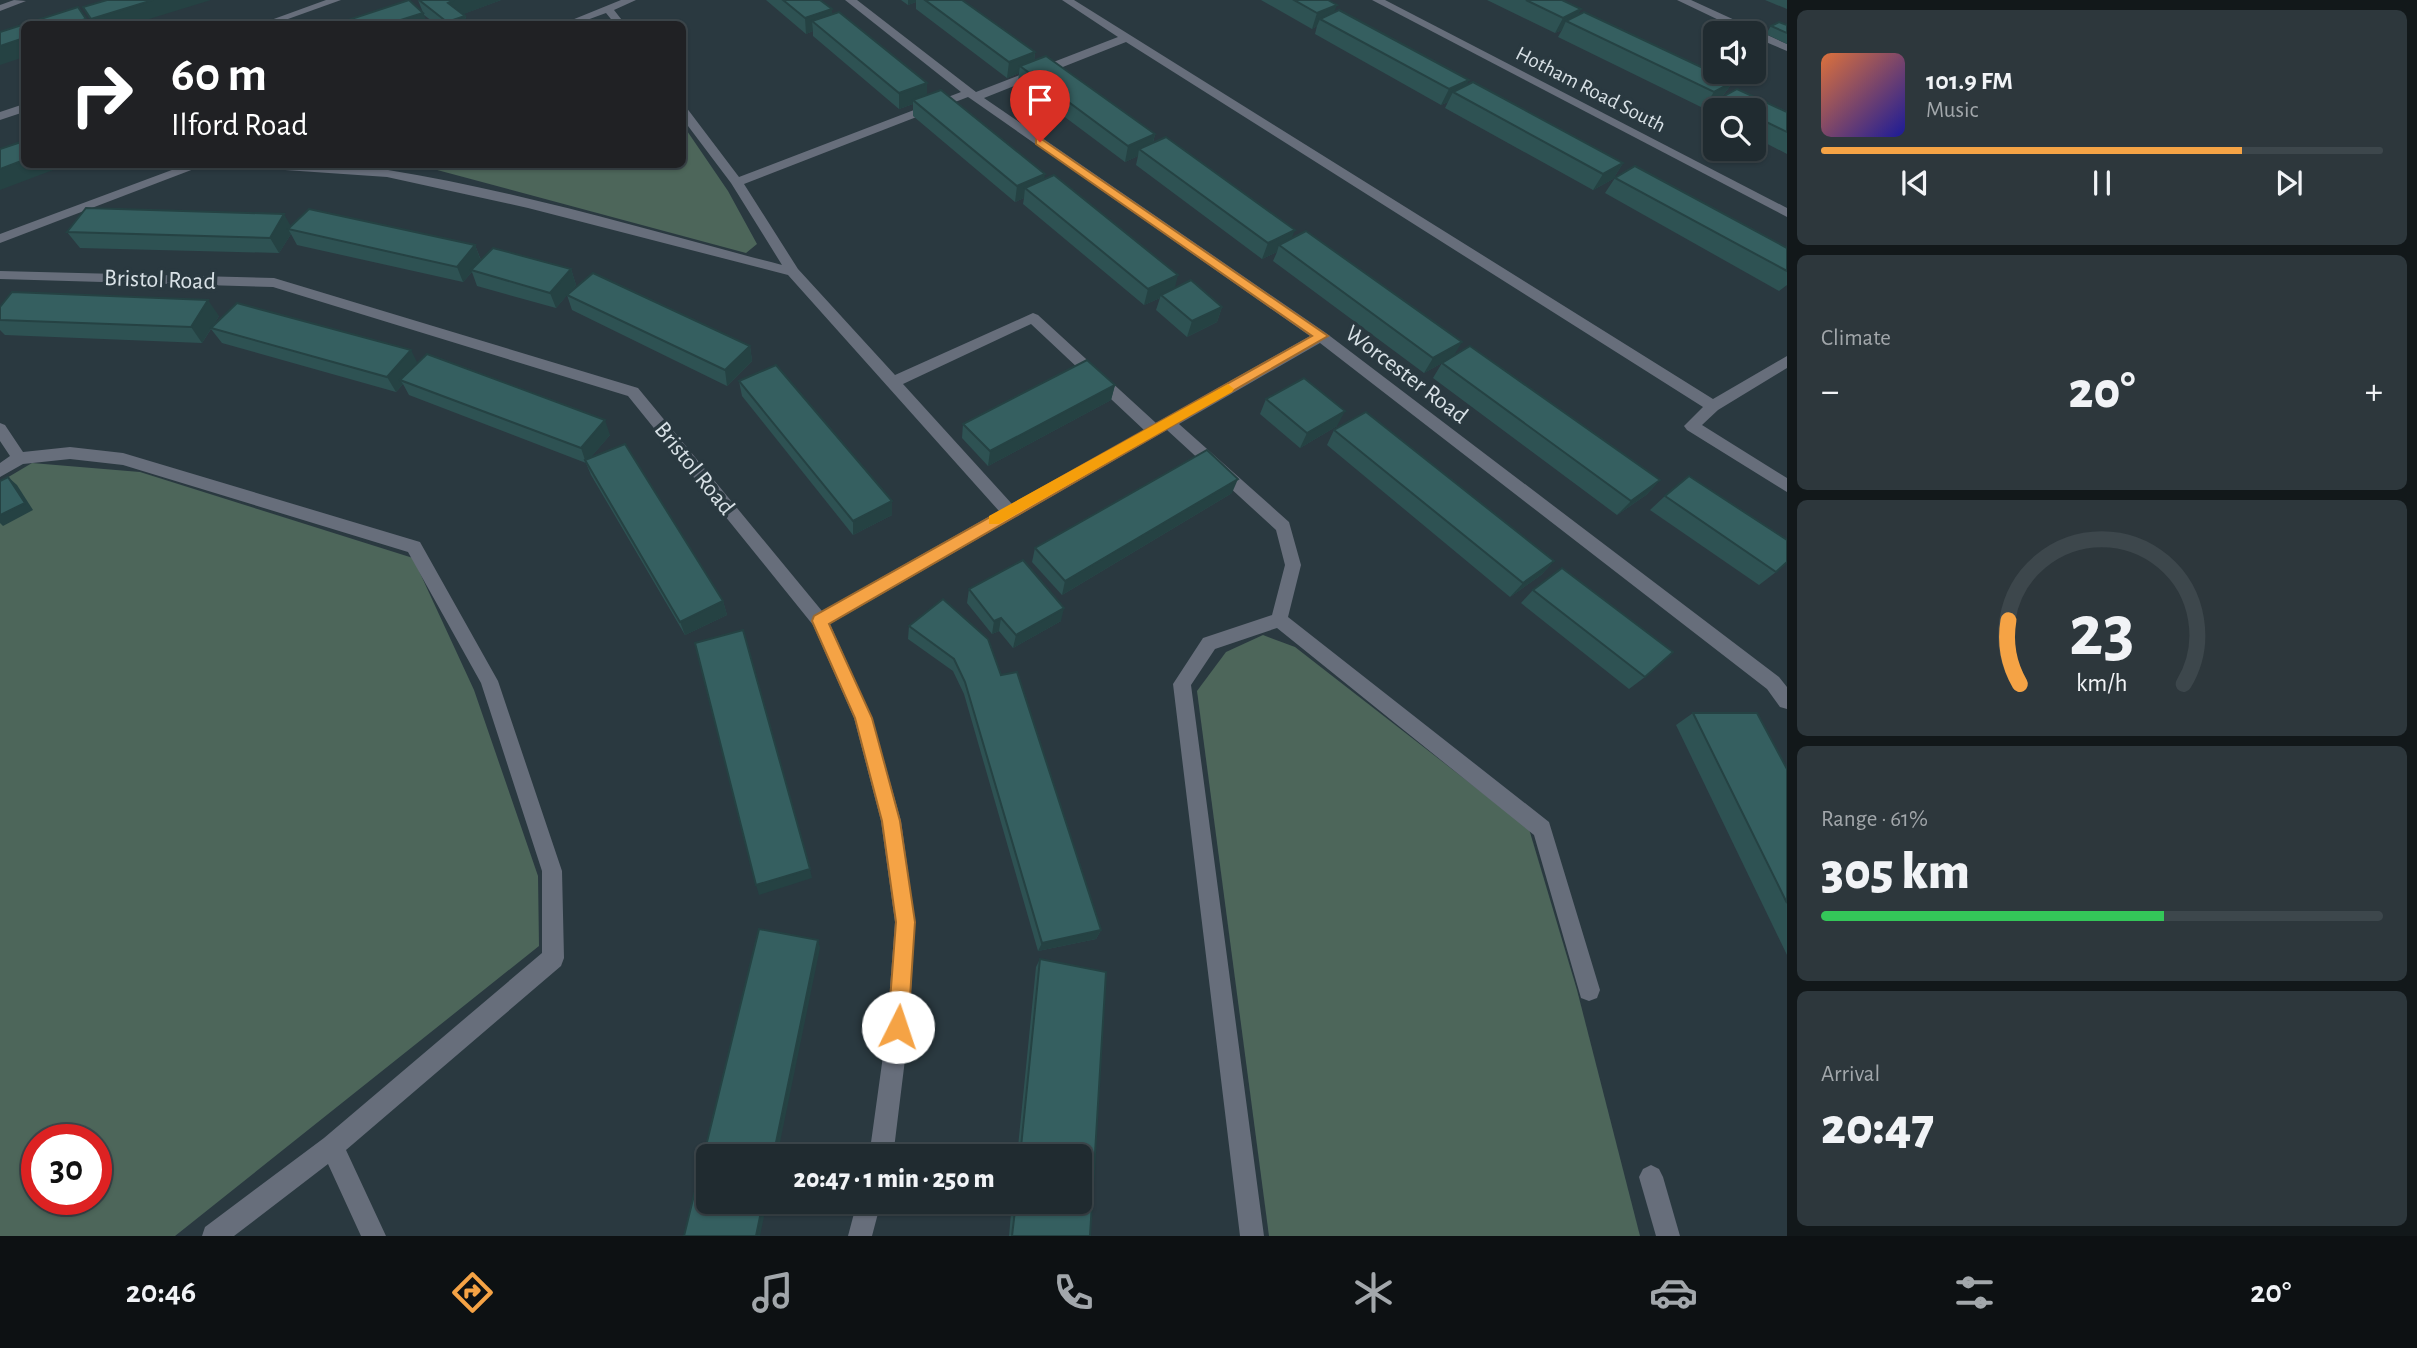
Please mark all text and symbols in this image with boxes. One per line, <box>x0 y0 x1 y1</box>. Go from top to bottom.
map controls <box>1703 21 1766 161</box>
button: sound <box>1703 21 1766 84</box>
street label: Hotham Road South <box>1512 43 1669 136</box>
icon: right <box>56 49 147 140</box>
text: 60 m <box>171 51 267 100</box>
text: 101.9 FM <box>1926 68 2013 94</box>
pin <box>1010 70 1070 142</box>
icon: arrive <box>1021 81 1059 119</box>
button: search <box>1703 98 1766 161</box>
text: Music <box>1926 99 1978 122</box>
text: Ilford Road <box>171 109 308 141</box>
icon: previous <box>1896 164 1934 202</box>
icon: pause <box>2083 164 2121 202</box>
icon: next <box>2270 164 2308 202</box>
street label: Bristol Road <box>104 266 216 294</box>
street label: Worcester Road <box>1341 321 1472 429</box>
text: Climate <box>1821 327 1891 350</box>
text: 20° <box>2068 365 2136 417</box>
text: − <box>1821 373 1839 411</box>
text: + <box>2365 373 2383 411</box>
street label: Bristol Road <box>650 418 739 520</box>
text: 23 <box>2069 596 2135 669</box>
text: km/h <box>2076 671 2128 696</box>
text: Range · 61% <box>1821 808 1928 831</box>
text: 305 km <box>1821 846 1970 898</box>
position arrow <box>861 990 935 1064</box>
text: Arrival <box>1821 1063 1880 1086</box>
text: 20:47 <box>1821 1101 1934 1153</box>
speed limit sign: 30 <box>21 1124 112 1215</box>
text: 20:47 · 1 min · 250 m <box>793 1166 995 1192</box>
icon: directions <box>448 1268 497 1317</box>
icon: music <box>748 1268 797 1317</box>
icon: phone <box>1049 1268 1098 1317</box>
icon: climate <box>1349 1268 1398 1317</box>
icon: car <box>1649 1268 1698 1317</box>
icon: filters <box>1950 1268 1999 1317</box>
text: 20:46 <box>126 1276 196 1308</box>
text: 20° <box>2250 1276 2291 1308</box>

